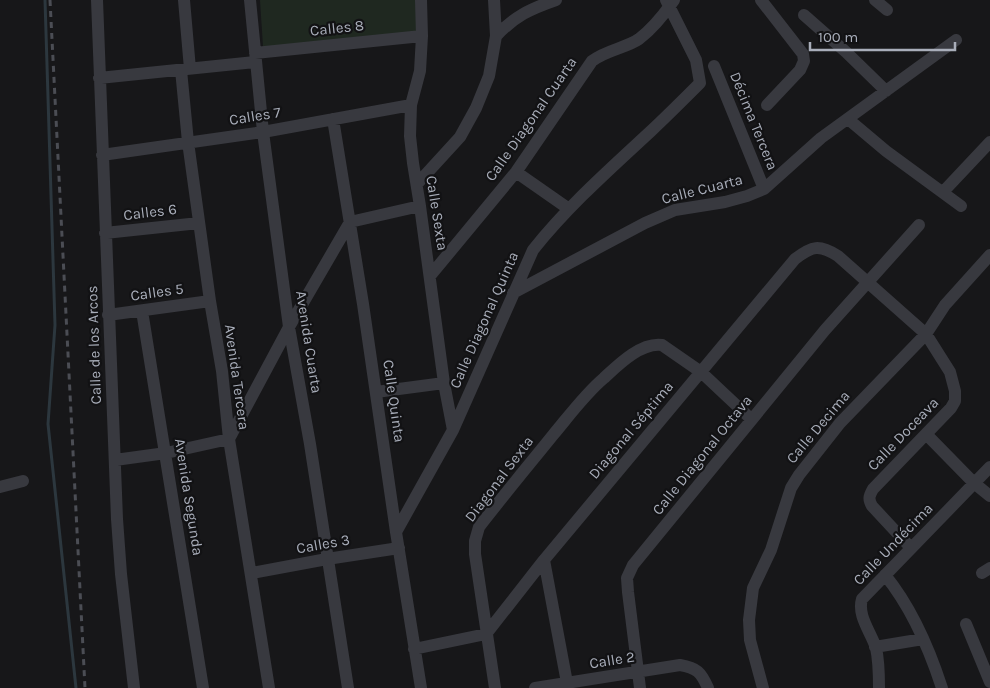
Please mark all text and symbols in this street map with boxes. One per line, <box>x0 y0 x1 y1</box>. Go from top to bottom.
street label: Calles 8 <box>309 16 365 40</box>
scale bar <box>810 20 955 52</box>
text: 100 m <box>818 28 858 46</box>
street label: Calle Diagonal Cuarta <box>481 53 581 185</box>
street label: Décima Tercera <box>726 69 782 173</box>
street label: Calles 7 <box>228 103 282 129</box>
street label: Calle Cuarta <box>660 170 744 208</box>
street label: Calle Sexta <box>422 174 452 252</box>
street label: Calles 6 <box>122 200 178 224</box>
street label: Calle Diagonal Quinta <box>446 249 522 391</box>
street label: Calles 5 <box>129 279 185 305</box>
street label: Calle de los Arcos <box>83 285 105 405</box>
street label: Avenida Cuarta <box>292 289 326 395</box>
street label: Avenida Tercera <box>221 323 253 431</box>
street label: Calle Quinta <box>379 358 409 444</box>
street label: Diagonal Séptima <box>585 377 677 483</box>
street label: Calle Decima <box>782 387 854 467</box>
street label: Calle Diagonal Octava <box>648 392 756 518</box>
street label: Calle Doceava <box>864 394 942 474</box>
street label: Diagonal Sexta <box>461 433 537 525</box>
street label: Avenida Segunda <box>171 437 207 557</box>
street label: Calle Undécima <box>849 499 937 589</box>
street label: Calles 3 <box>295 530 351 558</box>
street label: Calle 2 <box>588 648 636 672</box>

